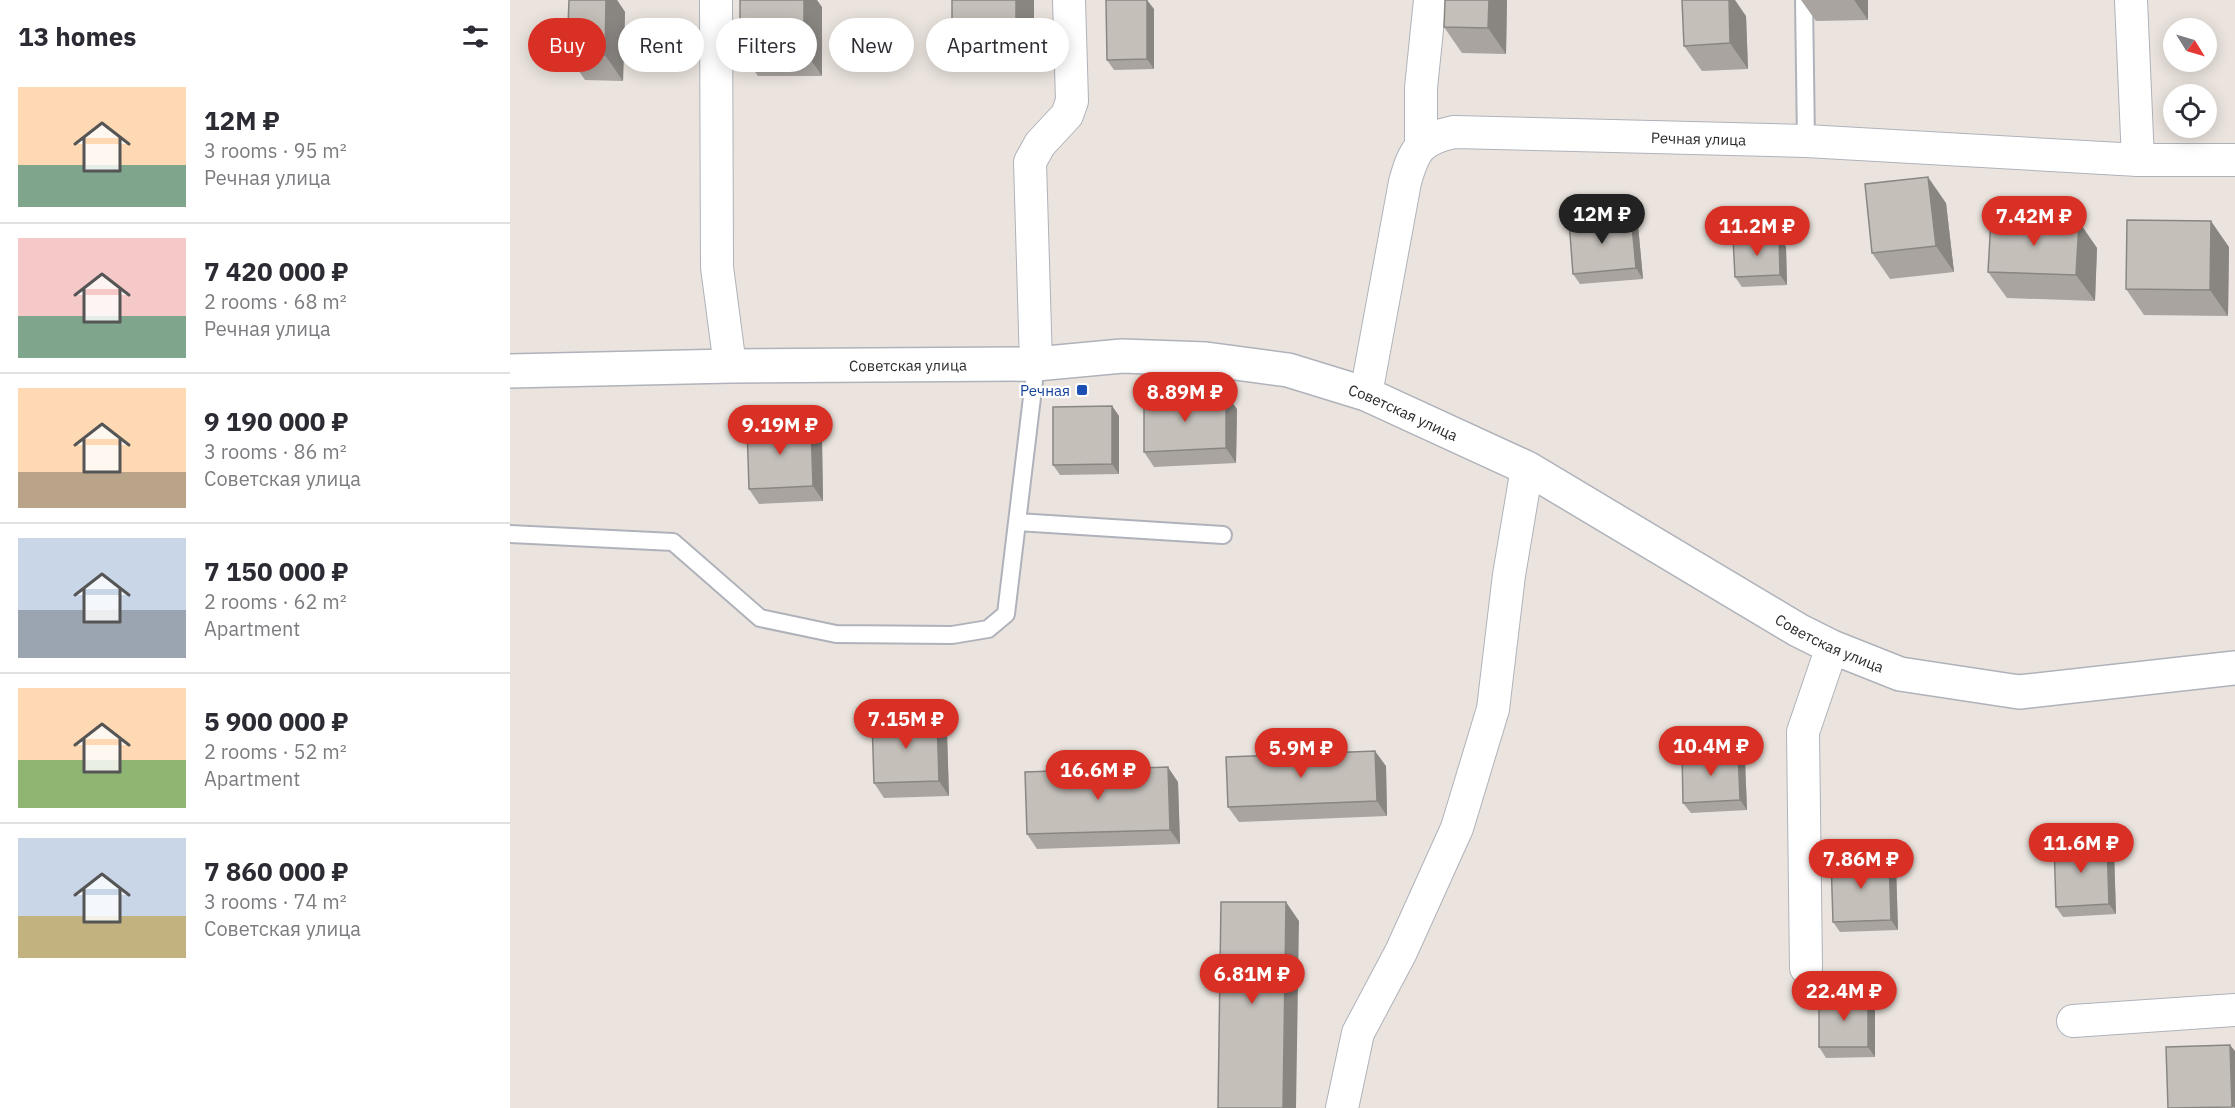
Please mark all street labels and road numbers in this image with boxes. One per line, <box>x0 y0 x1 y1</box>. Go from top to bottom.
street label: Речная улица <box>1651 128 1746 149</box>
street label: Советская улица <box>849 355 967 375</box>
street label: Советская улица <box>1346 380 1461 444</box>
street label: Советская улица <box>1772 609 1887 676</box>

